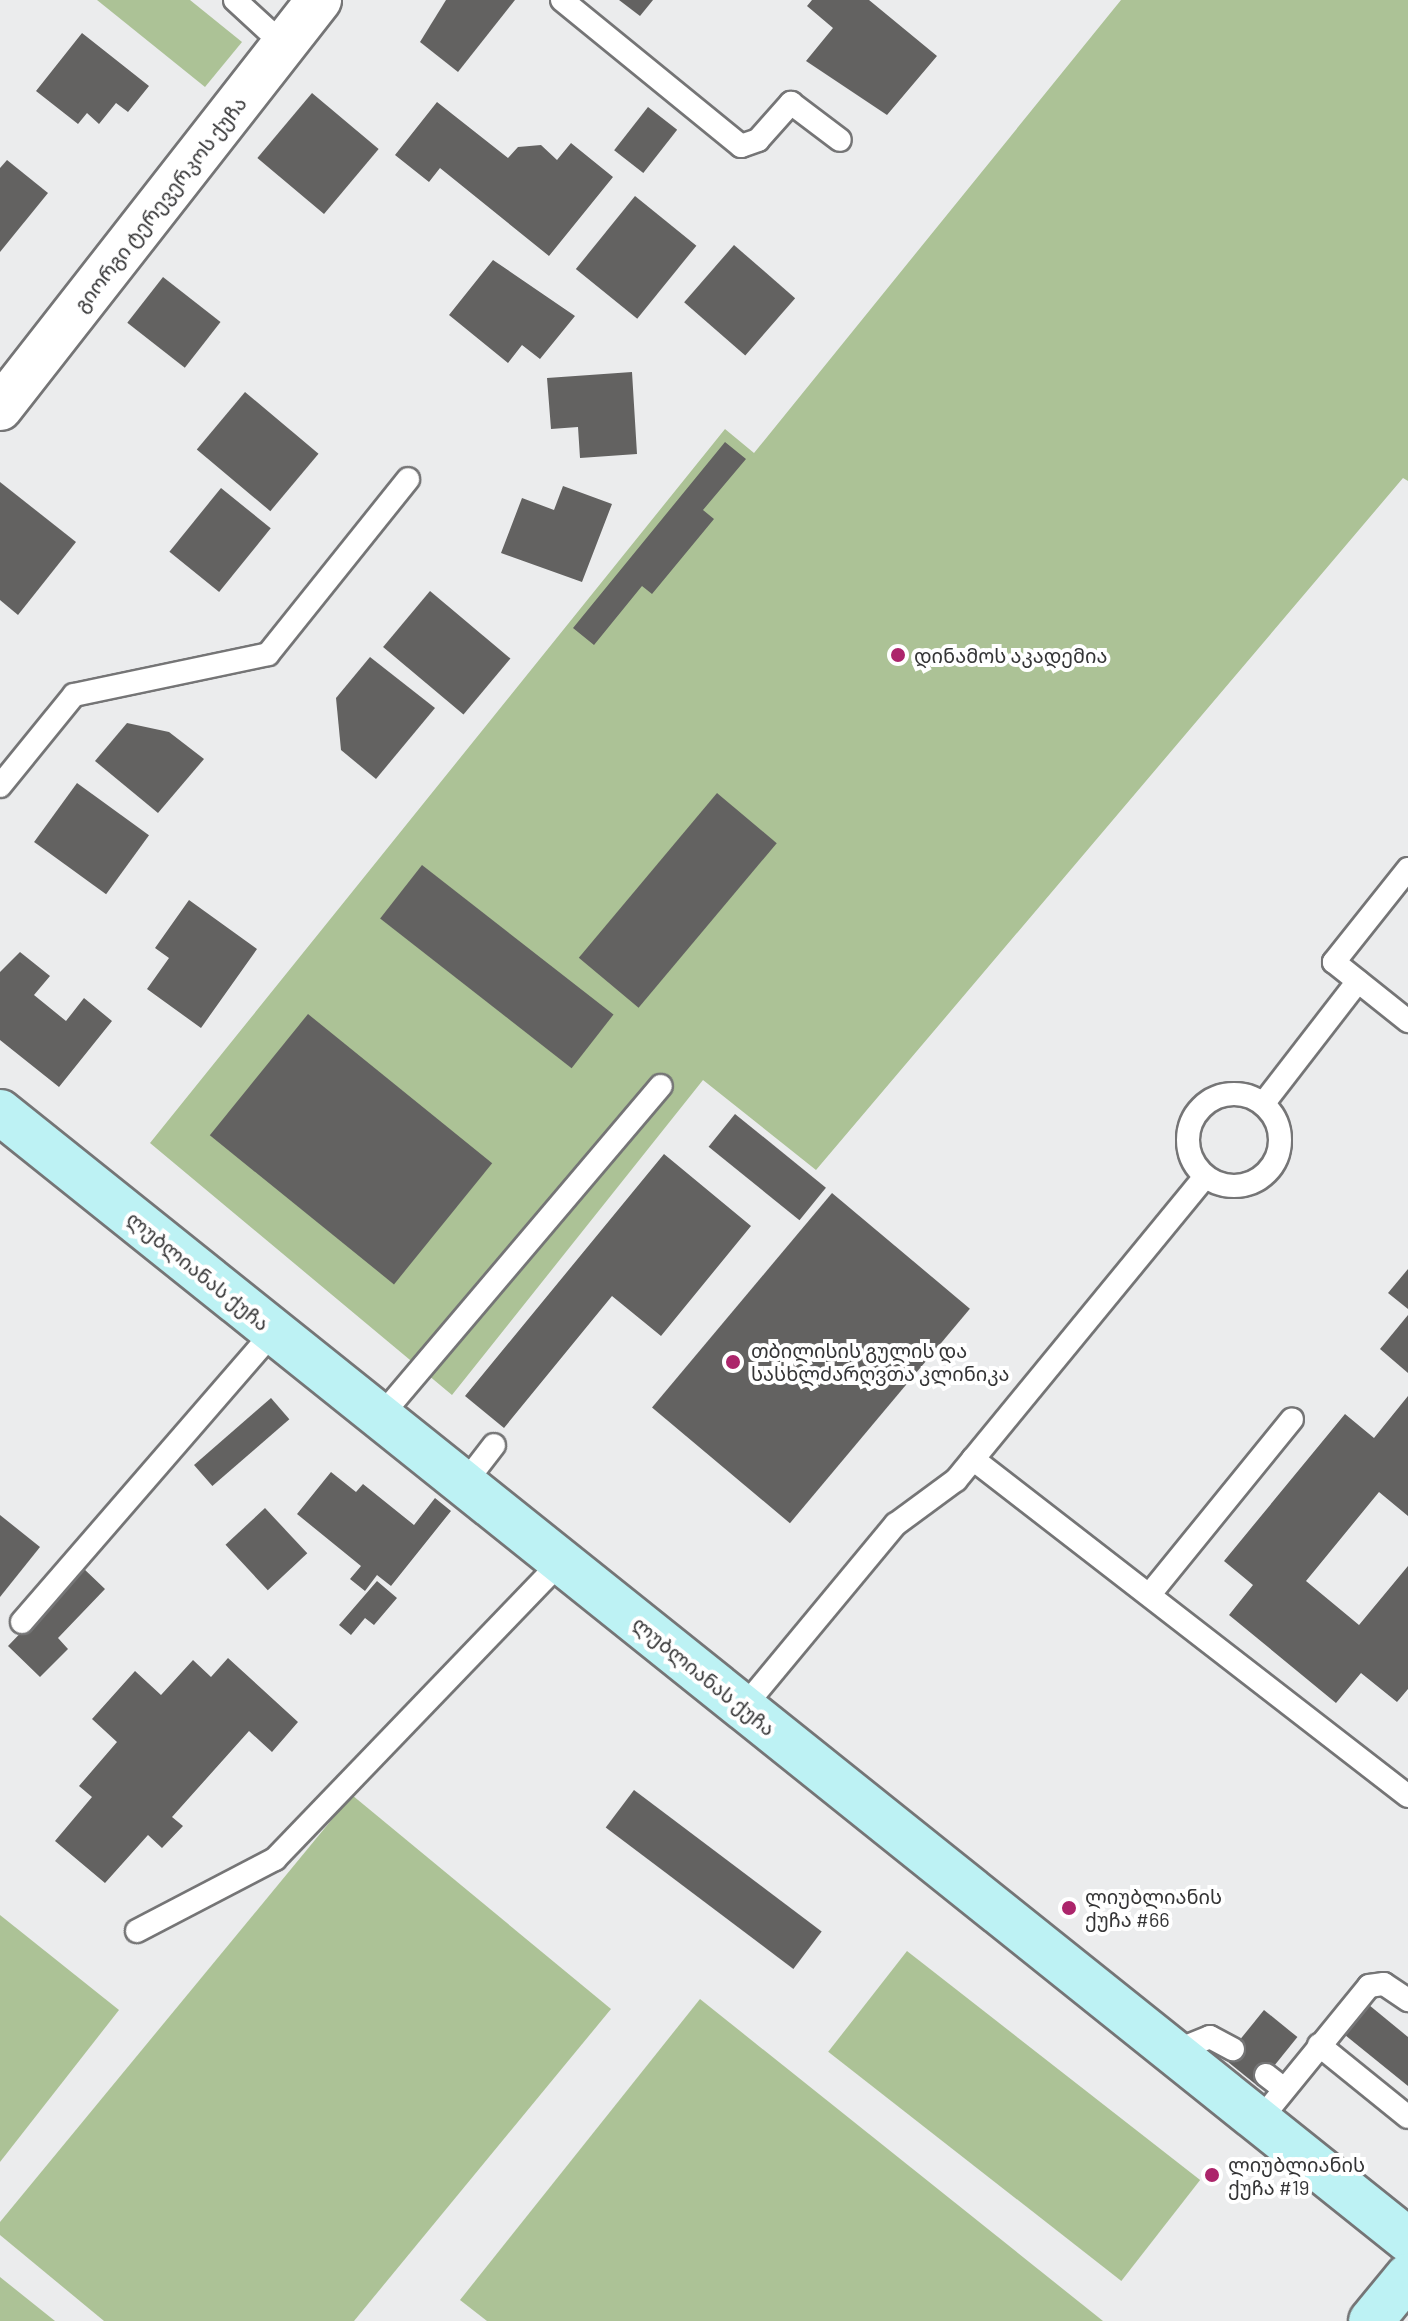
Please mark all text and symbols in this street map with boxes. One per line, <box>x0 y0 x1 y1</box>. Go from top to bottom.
street label: გიორგი ტერევერკოს ქუჩა <box>69 92 251 316</box>
place label: დინამოს აკადემია <box>914 643 1107 667</box>
marker: დინამოს აკადემია <box>889 646 907 664</box>
street label: ლუბლიანას ქუჩა <box>122 1206 274 1336</box>
place label: თბილისის გულის და სასხლძარღვთა კლინიკა <box>751 1338 1010 1385</box>
marker: თბილისის გულის და სასხლძარღვთა კლინიკა <box>722 1351 744 1373</box>
street label: ლუბლიანას ქუჩა <box>628 1611 780 1741</box>
place label: ლიუბლიანის ქუჩა #66 <box>1085 1884 1222 1931</box>
marker: ლიუბლიანის ქუჩა #66 <box>1060 1899 1078 1917</box>
place label: ლიუბლიანის ქუჩა #19 <box>1228 2152 1365 2199</box>
marker: ლიუბლიანის ქუჩა #19 <box>1203 2166 1221 2184</box>

